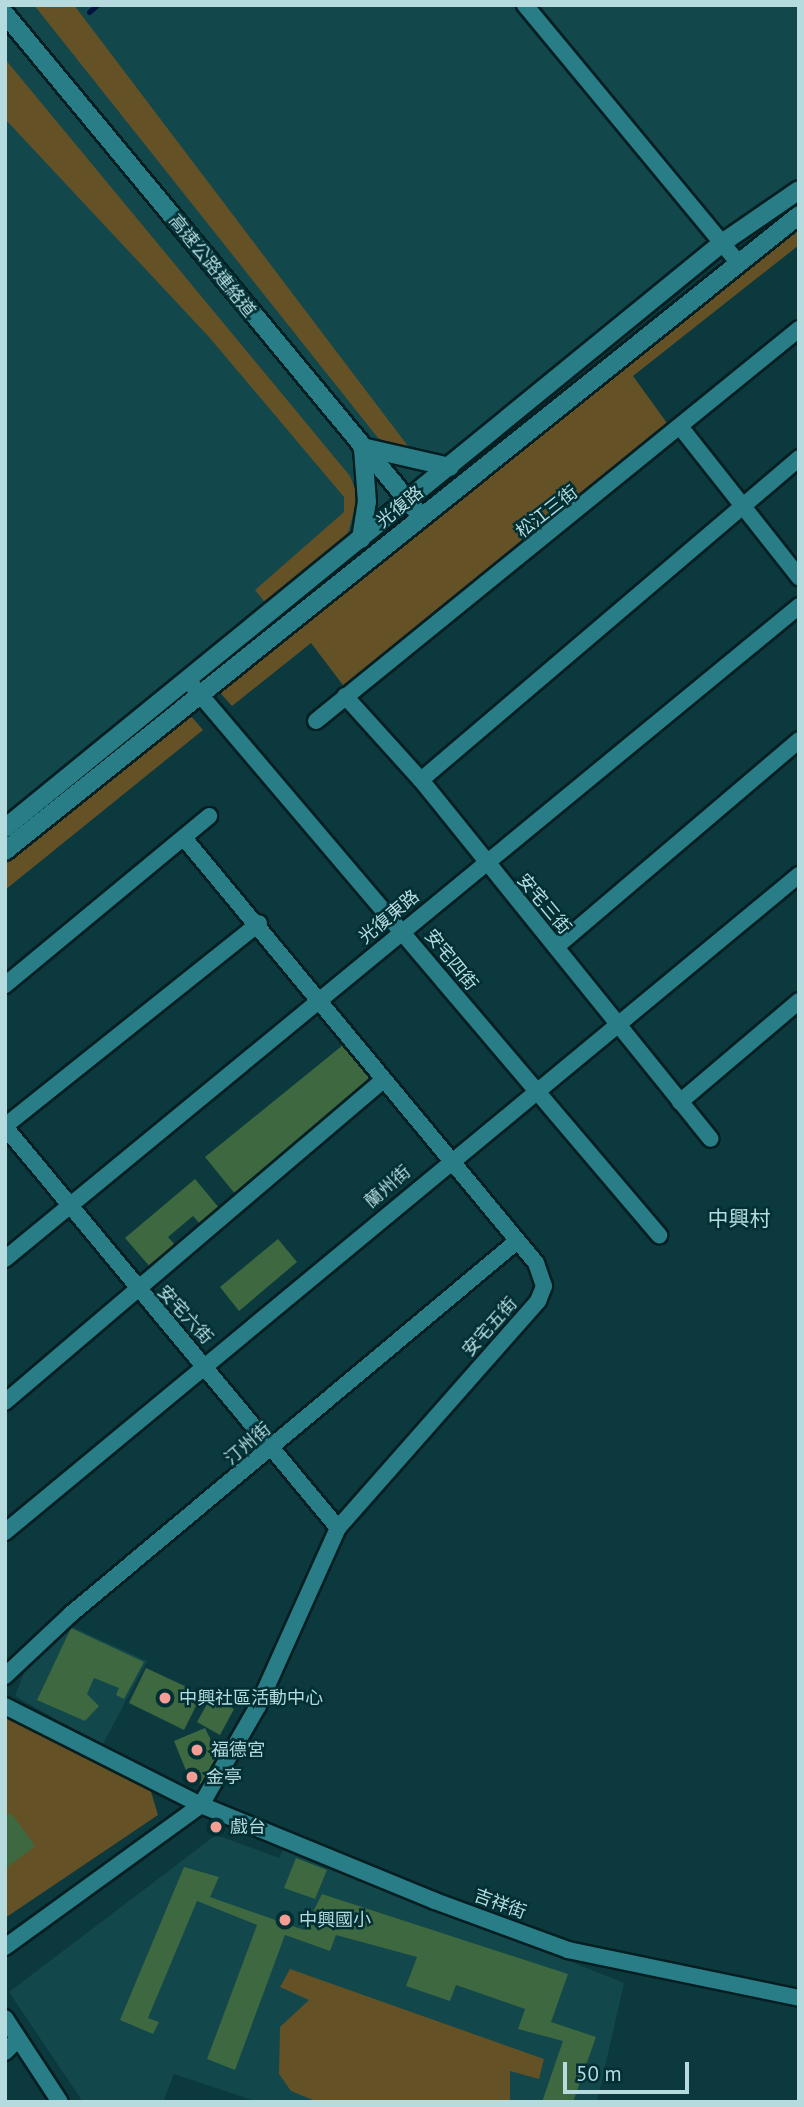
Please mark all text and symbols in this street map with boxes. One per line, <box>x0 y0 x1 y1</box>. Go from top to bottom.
street label: 高速公路連絡道 <box>164 210 260 322</box>
street label: 松江三街 <box>512 481 582 543</box>
street label: 光復路 <box>372 482 428 532</box>
street label: 安宅三街 <box>513 869 575 939</box>
street label: 光復東路 <box>354 886 424 948</box>
street label: 安宅四街 <box>420 925 482 995</box>
street label: 蘭州街 <box>361 1161 415 1213</box>
district label: 中興村 <box>708 1206 770 1232</box>
street label: 安宅六街 <box>153 1281 217 1349</box>
street label: 安宅五街 <box>458 1293 522 1361</box>
street label: 汀州街 <box>220 1418 276 1470</box>
place label: 中興社區活動中心 <box>179 1687 323 1709</box>
marker: 中興社區活動中心 <box>157 1690 173 1706</box>
place label: 福德宮 <box>211 1739 265 1761</box>
marker: 福德宮 <box>189 1742 205 1758</box>
place label: 金亭 <box>206 1766 242 1788</box>
marker: 金亭 <box>184 1769 200 1785</box>
place label: 戲台 <box>230 1816 266 1838</box>
marker: 戲台 <box>208 1819 224 1835</box>
street label: 吉祥街 <box>471 1885 529 1923</box>
place label: 中興國小 <box>299 1909 371 1931</box>
marker: 中興國小 <box>277 1912 293 1928</box>
scale bar <box>566 2048 692 2092</box>
text: 50 m <box>576 2060 622 2087</box>

